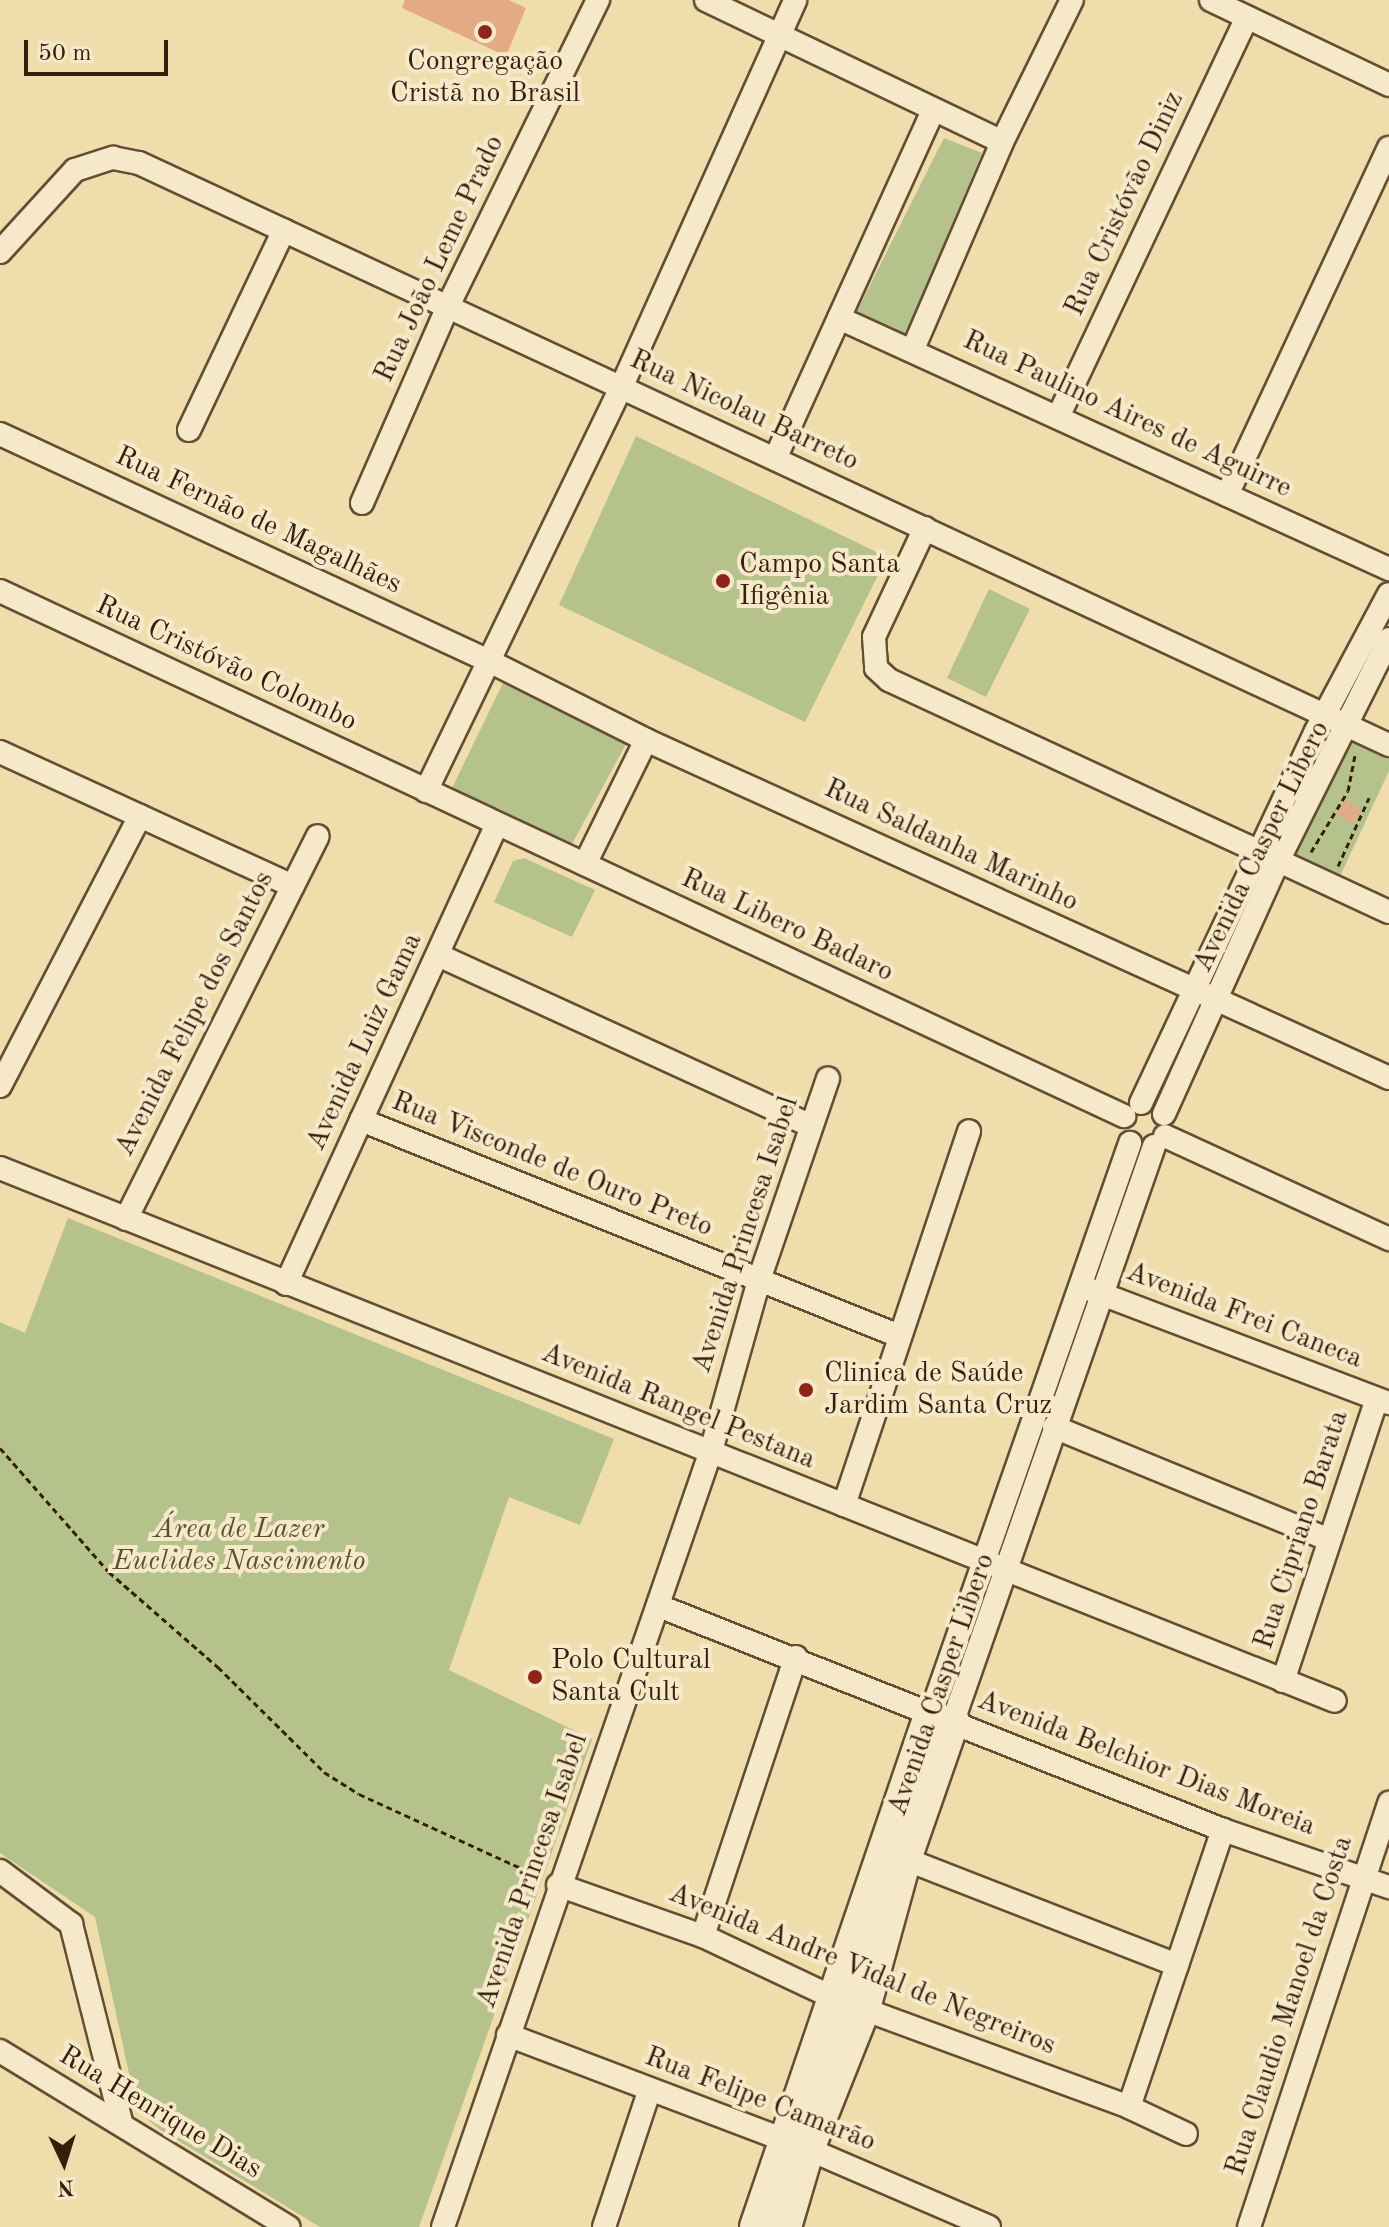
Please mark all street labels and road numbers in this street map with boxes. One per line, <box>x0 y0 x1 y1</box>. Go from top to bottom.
street label: Rua Cristóvão Diniz <box>1058 86 1192 322</box>
street label: Rua João Leme Prado <box>368 130 512 388</box>
street label: Rua Paulino Aires de Aguirre <box>957 324 1297 506</box>
street label: Rua Nicolau Barreto <box>624 343 864 479</box>
street label: Rua Fernão de Magalhães <box>110 440 406 602</box>
street label: Rua Cristóvão Colombo <box>90 589 362 739</box>
street label: Avenida Casper Libero <box>1187 716 1337 978</box>
street label: Rua Saldanha Marinho <box>819 772 1083 920</box>
street label: Rua Libero Badaro <box>676 862 898 990</box>
street label: Avenida Felipe dos Santos <box>108 866 282 1162</box>
street label: Avenida Luiz Gama <box>300 928 430 1156</box>
street label: Rua Visconde de Ouro Preto <box>386 1085 718 1245</box>
street label: Avenida Princesa Isabel <box>685 1092 807 1378</box>
street label: Avenida Frei Caneca <box>1121 1255 1367 1377</box>
street label: Avenida Rangel Pestana <box>536 1337 820 1477</box>
street label: Rua Cipriano Barata <box>1248 1406 1356 1654</box>
street label: Avenida Casper Libero <box>881 1549 1003 1821</box>
street label: Avenida Belchior Dias Moreia <box>972 1684 1320 1844</box>
street label: Avenida Princesa Isabel <box>470 1729 596 2013</box>
street label: Rua Claudio Manoel da Costa <box>1219 1832 1361 2180</box>
street label: Avenida Andre Vidal de Negreiros <box>664 1877 1060 2063</box>
street label: Rua Henrique Dias <box>52 2039 268 2187</box>
street label: Rua Felipe Camarão <box>640 2040 880 2160</box>

